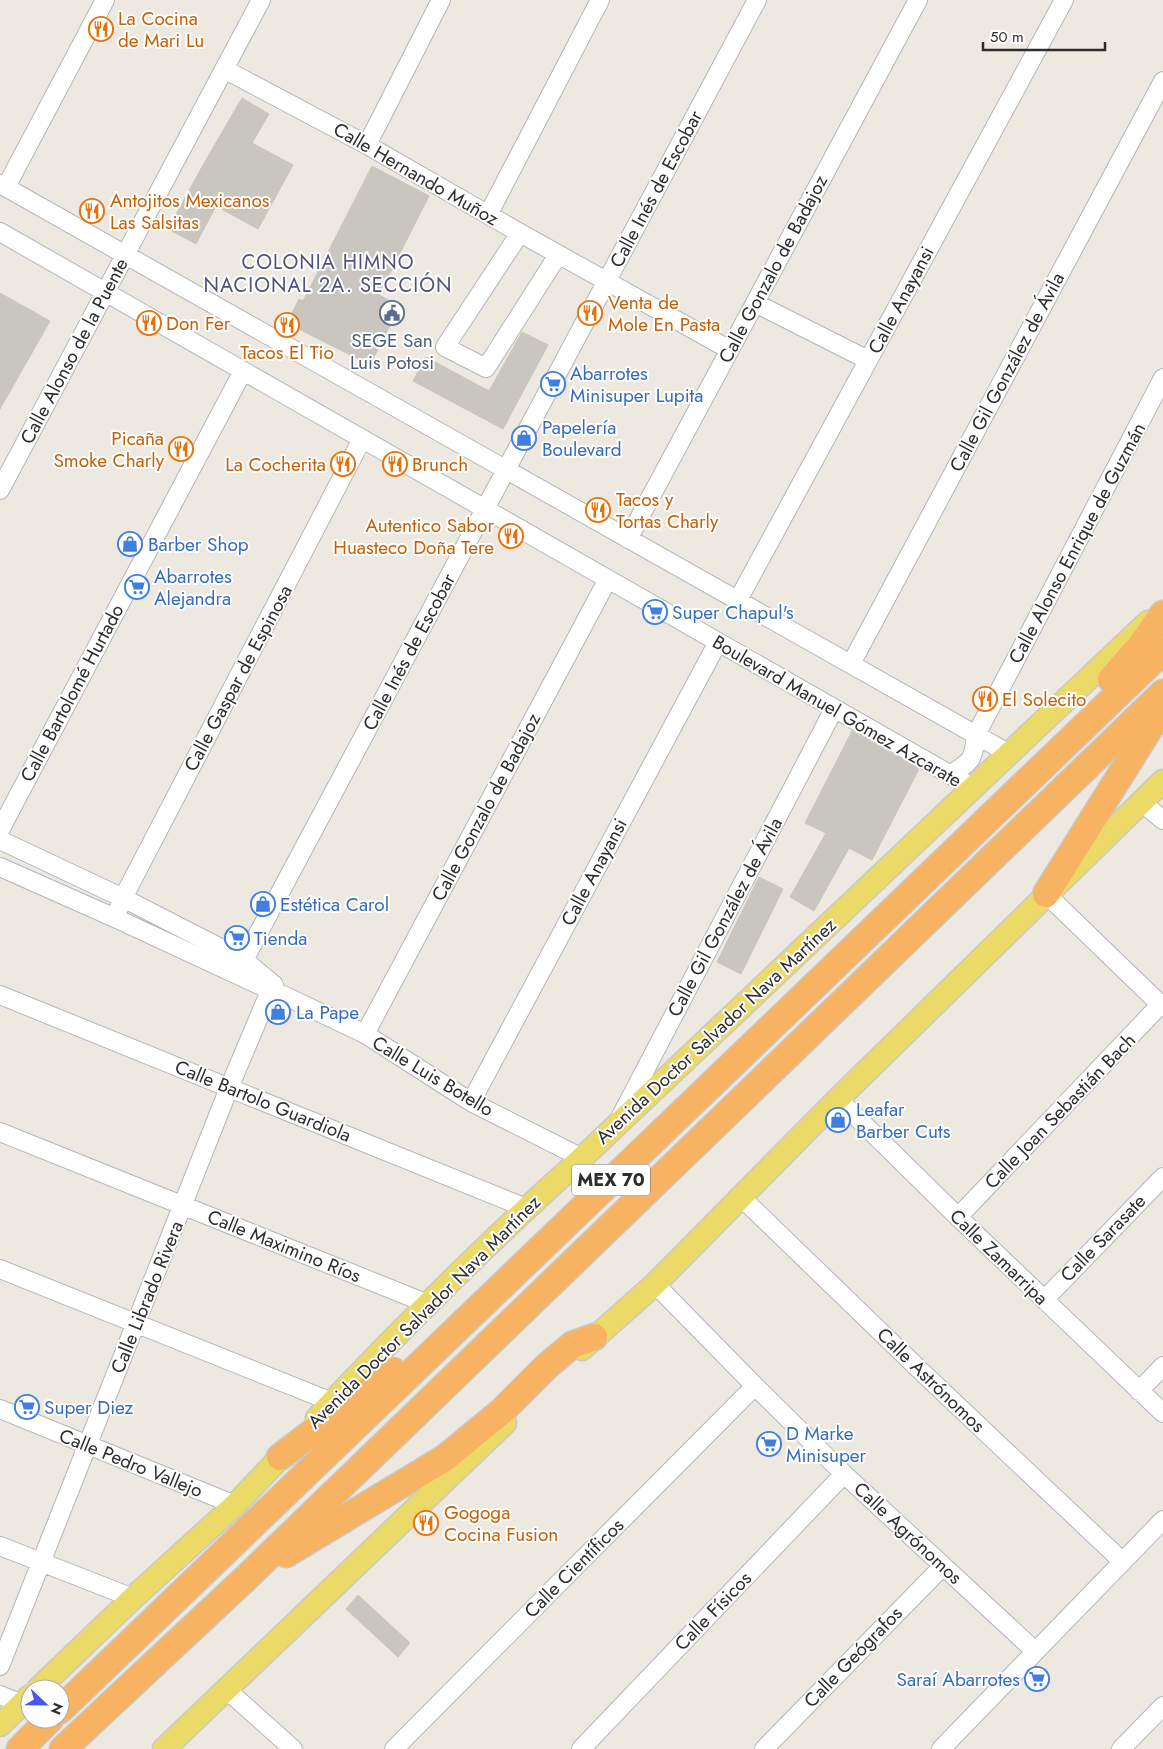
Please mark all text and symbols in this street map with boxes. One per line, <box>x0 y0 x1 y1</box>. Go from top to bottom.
place label: La Cocina de Mari Lu <box>118 5 204 54</box>
restaurant icon: La Cocina de Mari Lu <box>88 16 114 42</box>
scale bar <box>983 20 1106 52</box>
text: 50 m <box>990 26 1024 48</box>
street label: Calle Inés de Escobar <box>603 105 709 272</box>
street label: Calle Hernando Muñoz <box>329 116 504 232</box>
street label: Calle Gonzalo de Badajoz <box>712 170 834 368</box>
place label: Antojitos Mexicanos Las Salsitas <box>110 187 270 236</box>
restaurant icon: Antojitos Mexicanos Las Salsitas <box>79 198 105 224</box>
street label: Calle Anayansi <box>861 242 941 358</box>
district label: COLONIA HIMNO NACIONAL 2A. SECCIÓN <box>204 248 452 300</box>
street label: Calle Alonso de la Puente <box>13 253 135 449</box>
street label: Calle Gil González de Ávila <box>943 268 1071 476</box>
place label: Venta de Mole En Pasta <box>608 289 720 338</box>
public building icon: SEGE San Luis Potosi <box>379 300 405 326</box>
restaurant icon: Venta de Mole En Pasta <box>577 300 603 326</box>
restaurant icon: Don Fer <box>136 310 162 336</box>
place label: Don Fer <box>166 310 231 337</box>
restaurant icon: Tacos El Tio <box>274 312 300 338</box>
place label: SEGE San Luis Potosi <box>350 327 434 376</box>
place label: Tacos El Tio <box>240 339 334 366</box>
place label: Abarrotes Minisuper Lupita <box>570 360 703 409</box>
supermarket icon: Abarrotes Minisuper Lupita <box>540 371 566 397</box>
place label: Papelería Boulevard <box>542 414 622 463</box>
street label: Calle Alonso Enrique de Guzmán <box>1002 418 1152 668</box>
place label: Picaña Smoke Charly <box>53 425 165 474</box>
shop icon: Papelería Boulevard <box>511 425 537 451</box>
restaurant icon: Picaña Smoke Charly <box>168 436 194 462</box>
place label: La Cocherita <box>225 451 326 478</box>
restaurant icon: La Cocherita <box>330 451 356 477</box>
restaurant icon: Brunch <box>382 451 408 477</box>
place label: Brunch <box>412 451 468 478</box>
place label: Tacos y Tortas Charly <box>616 486 719 535</box>
restaurant icon: Tacos y Tortas Charly <box>585 497 611 523</box>
place label: Autentico Sabor Huasteco Doña Tere <box>333 512 494 561</box>
restaurant icon: Autentico Sabor Huasteco Doña Tere <box>498 523 524 549</box>
shop icon: Barber Shop <box>117 531 143 557</box>
place label: Barber Shop <box>148 531 249 558</box>
place label: Abarrotes Alejandra <box>154 563 232 612</box>
street label: Calle Inés de Escobar <box>356 568 462 735</box>
supermarket icon: Abarrotes Alejandra <box>124 574 150 600</box>
street label: Calle Gaspar de Espinosa <box>177 580 299 776</box>
street label: Calle Bartolomé Hurtado <box>14 599 130 787</box>
supermarket icon: Super Chapul's <box>642 599 668 625</box>
place label: Super Chapul's <box>672 599 794 626</box>
street label: Boulevard Manuel Gómez Azcarate <box>707 628 967 794</box>
restaurant icon: El Solecito <box>972 686 998 712</box>
place label: El Solecito <box>1002 686 1086 713</box>
street label: Calle Gonzalo de Badajoz <box>425 708 547 906</box>
street label: Calle Gil González de Ávila <box>661 813 789 1021</box>
street label: Calle Anayansi <box>554 814 634 930</box>
shop icon: Estética Carol <box>250 891 276 917</box>
place label: Estética Carol <box>280 891 389 918</box>
street label: Avenida Doctor Salvador Nava Martínez <box>590 912 842 1150</box>
supermarket icon: Tienda <box>224 925 250 951</box>
place label: Tienda <box>254 925 308 952</box>
shop icon: La Pape <box>265 999 291 1025</box>
place label: La Pape <box>296 999 359 1026</box>
street label: Calle Joan Sebastián Bach <box>978 1027 1142 1195</box>
street label: Calle Luis Botello <box>367 1029 499 1123</box>
street label: Calle Bartolo Guardiola <box>171 1053 355 1149</box>
place label: Leafar Barber Cuts <box>856 1096 951 1145</box>
shop icon: Leafar Barber Cuts <box>825 1107 851 1133</box>
road number: MEX 70 <box>572 1164 650 1196</box>
street label: Calle Sarasate <box>1054 1188 1152 1288</box>
street label: Avenida Doctor Salvador Nava Martínez <box>301 1189 547 1435</box>
street label: Calle Maximino Ríos <box>203 1203 365 1289</box>
street label: Calle Zamarripa <box>944 1203 1054 1311</box>
street label: Calle Librado Rivera <box>104 1217 190 1377</box>
street label: Calle Astrónomos <box>871 1321 991 1439</box>
supermarket icon: Super Diez <box>14 1394 40 1420</box>
place label: Super Diez <box>44 1394 134 1421</box>
place label: D Marke Minisuper <box>786 1420 866 1469</box>
street label: Calle Pedro Vallejo <box>55 1422 207 1504</box>
supermarket icon: D Marke Minisuper <box>756 1431 782 1457</box>
street label: Calle Agrónomos <box>848 1476 968 1591</box>
place label: Gogoga Cocina Fusion <box>444 1499 558 1548</box>
restaurant icon: Gogoga Cocina Fusion <box>413 1510 439 1536</box>
street label: Calle Científicos <box>518 1512 630 1624</box>
street label: Calle Físicos <box>668 1565 758 1657</box>
street label: Calle Geógrafos <box>798 1600 909 1714</box>
place label: Saraí Abarrotes <box>897 1666 1020 1693</box>
supermarket icon: Saraí Abarrotes <box>1024 1666 1050 1692</box>
north arrow <box>20 1679 70 1729</box>
text: N <box>46 1700 68 1718</box>

